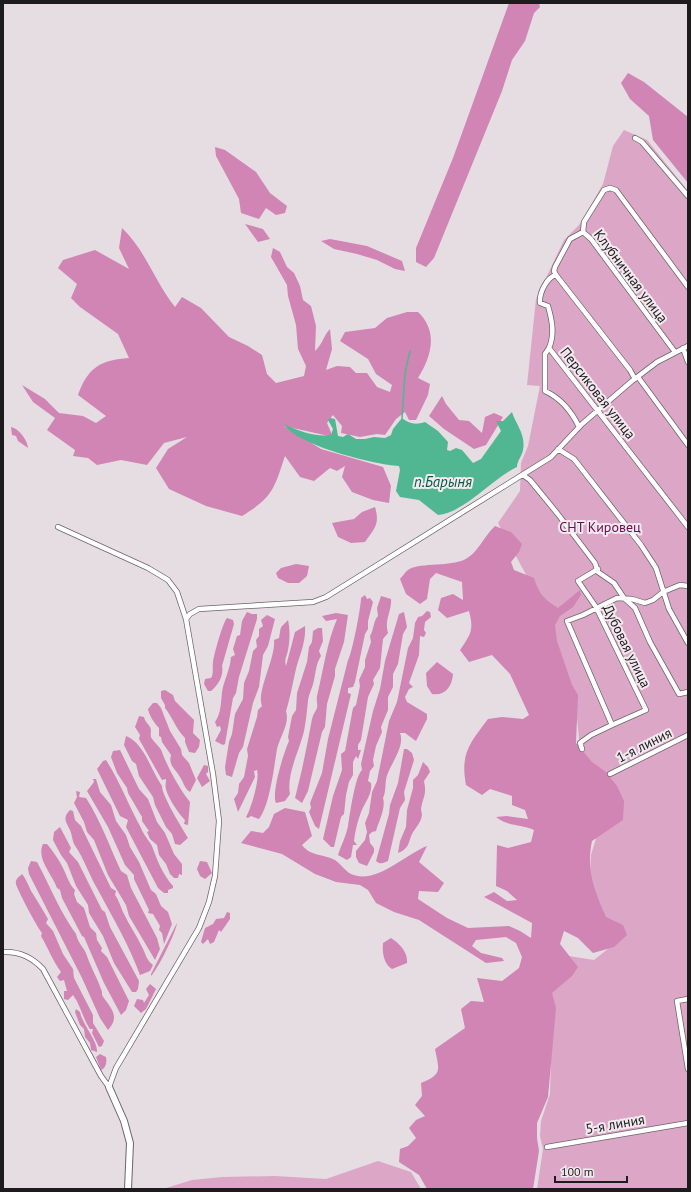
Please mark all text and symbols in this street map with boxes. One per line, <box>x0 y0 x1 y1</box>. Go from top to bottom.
street label: Клубничная улица <box>590 226 672 326</box>
street label: Персиковая улица <box>556 343 640 443</box>
water label: п.Барыня <box>414 472 472 491</box>
park label: СНТ Кировец <box>559 518 641 536</box>
street label: Дубовая улица <box>599 601 655 691</box>
street label: 1-я линия <box>613 723 675 767</box>
street label: 5-я линия <box>584 1110 646 1138</box>
scale bar <box>555 1158 627 1184</box>
text: 100 m <box>561 1164 594 1179</box>

